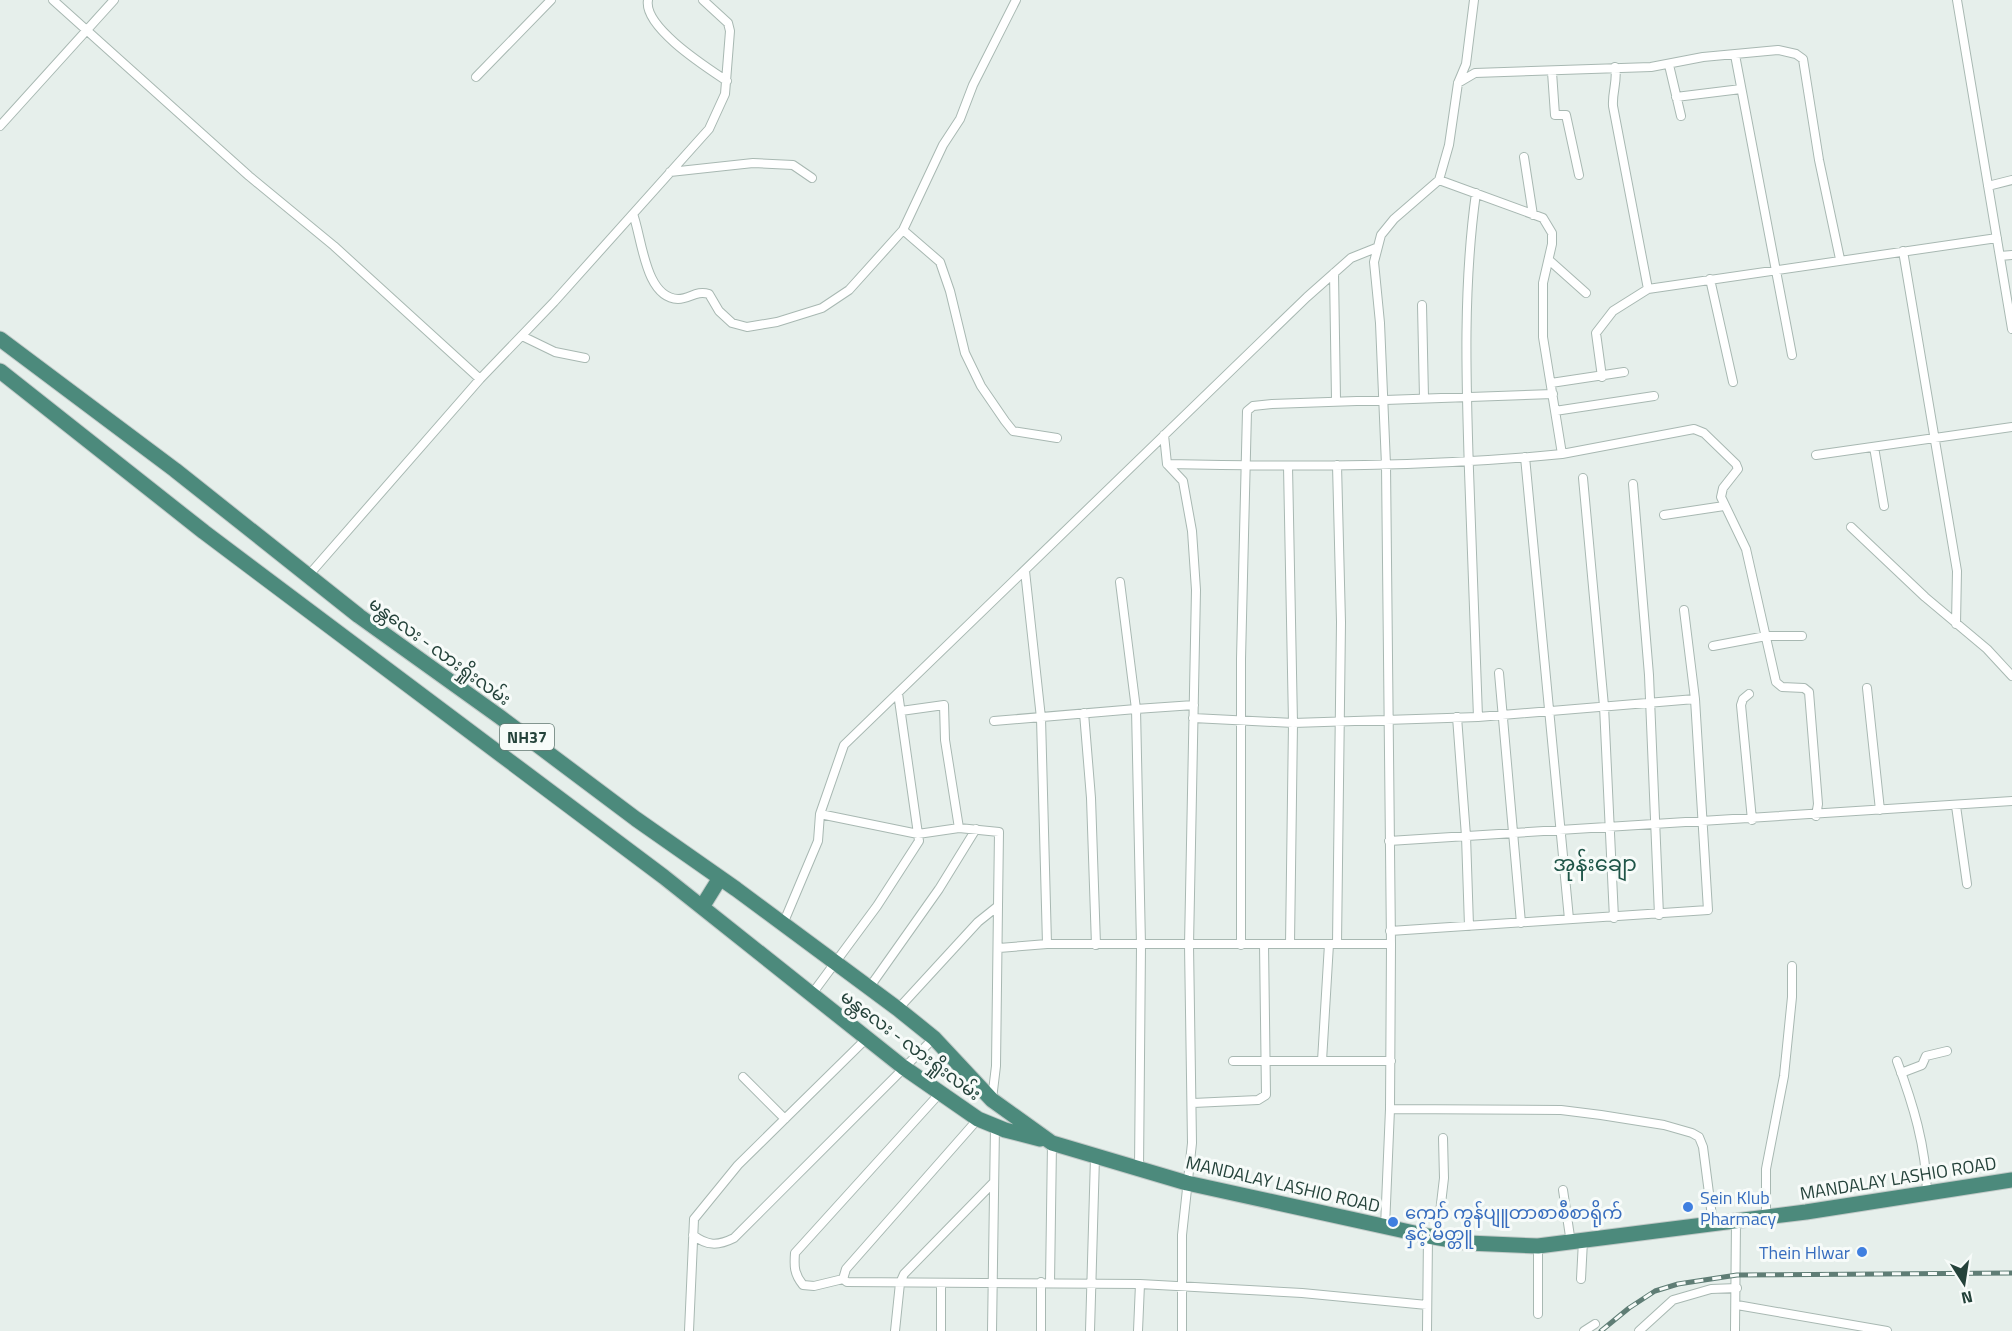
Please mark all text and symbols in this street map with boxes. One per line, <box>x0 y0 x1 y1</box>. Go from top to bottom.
street label: မန္တလေး - လားရှိုးလမ်း <box>362 590 517 714</box>
road number: NH37 <box>500 724 554 750</box>
district label: အုန်းချော <box>1553 847 1637 882</box>
street label: မန္တလေး - လားရှိုးလမ်း <box>834 983 987 1109</box>
street label: MANDALAY LASHIO ROAD <box>1183 1148 1383 1220</box>
street label: MANDALAY LASHIO ROAD <box>1798 1149 1998 1207</box>
place label: Sein Klub Pharmacy <box>1700 1184 1776 1232</box>
place label: ကျော် ကွန်ပျူတာစာစီစာရိုက် နှင့် မိတ္တူ <box>1405 1199 1622 1249</box>
marker: Sein Klub Pharmacy <box>1681 1200 1695 1214</box>
marker: ကျော် ကွန်ပျူတာစာစီစာရိုက် နှင့် မိတ္တူ <box>1386 1215 1400 1229</box>
place label: Thein Hlwar <box>1759 1239 1850 1266</box>
marker: Thein Hlwar <box>1855 1245 1869 1259</box>
north arrow <box>1934 1253 1994 1313</box>
text: N <box>1959 1285 1975 1311</box>

